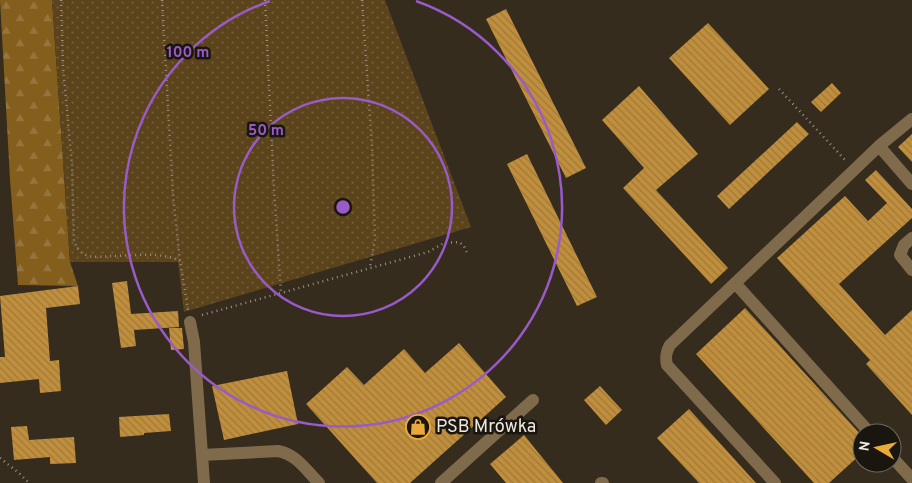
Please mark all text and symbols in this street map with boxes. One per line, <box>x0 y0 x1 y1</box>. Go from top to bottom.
text: 100 m <box>167 44 209 63</box>
text: 50 m <box>248 122 284 141</box>
centre of rings <box>334 198 352 216</box>
shop icon: PSB Mrówka <box>405 414 431 440</box>
place label: PSB Mrówka <box>436 416 536 439</box>
north arrow <box>852 423 902 473</box>
text: N <box>856 440 875 453</box>

